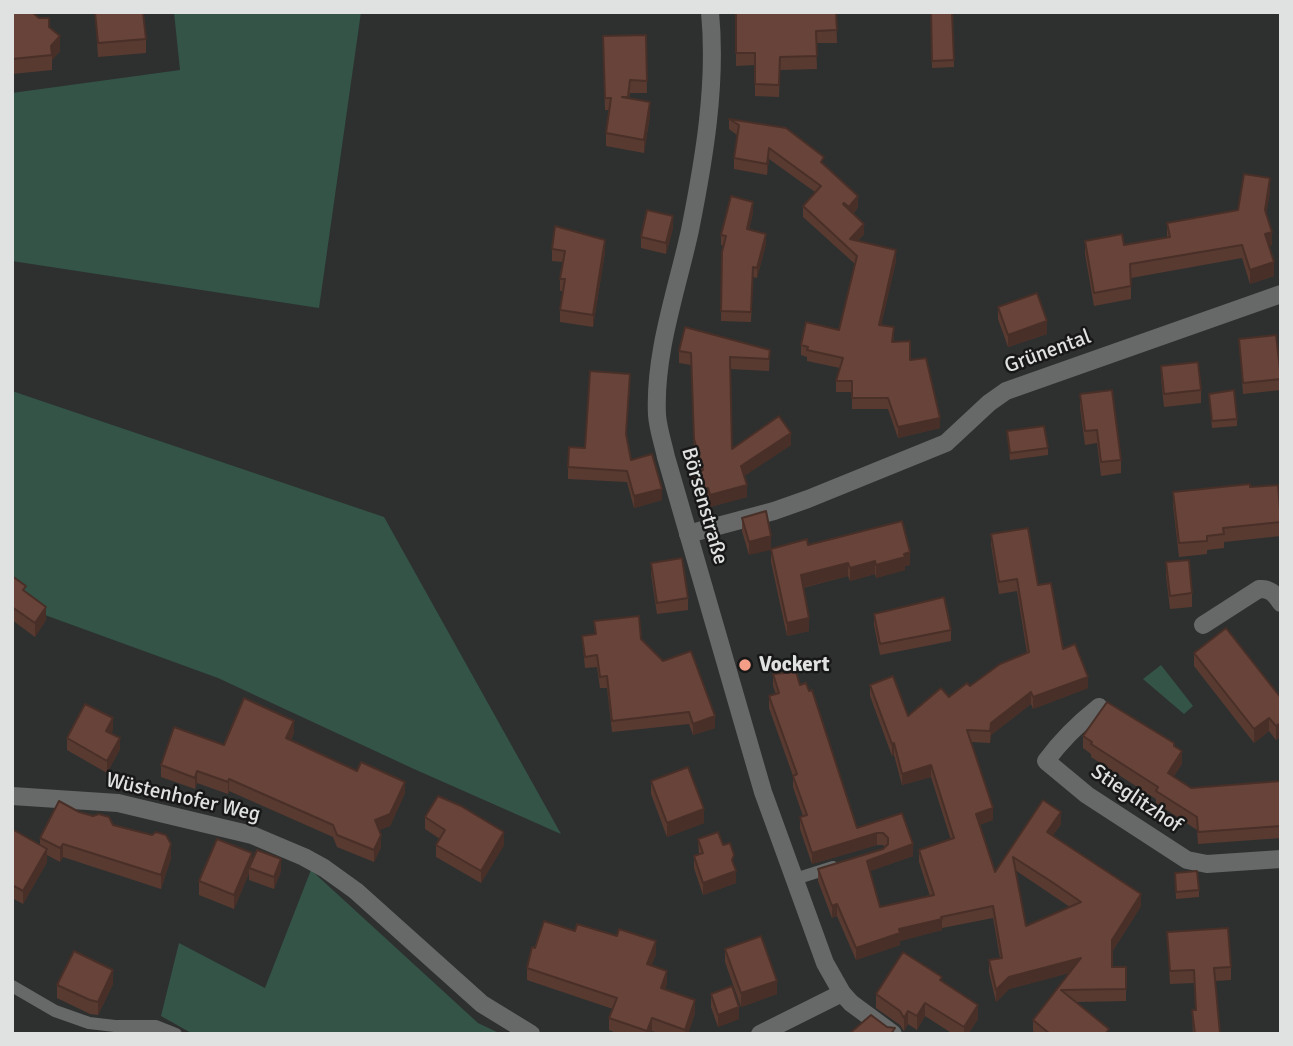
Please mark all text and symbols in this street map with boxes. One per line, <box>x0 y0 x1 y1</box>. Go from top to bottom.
street label: Grünental <box>1001 325 1095 379</box>
street label: Börsenstraße <box>675 444 733 568</box>
place label: Vockert <box>759 652 830 678</box>
marker: Vockert <box>737 657 753 673</box>
street label: Stieglitzhof <box>1086 759 1186 839</box>
street label: Wüstenhofer Weg <box>103 768 263 828</box>

